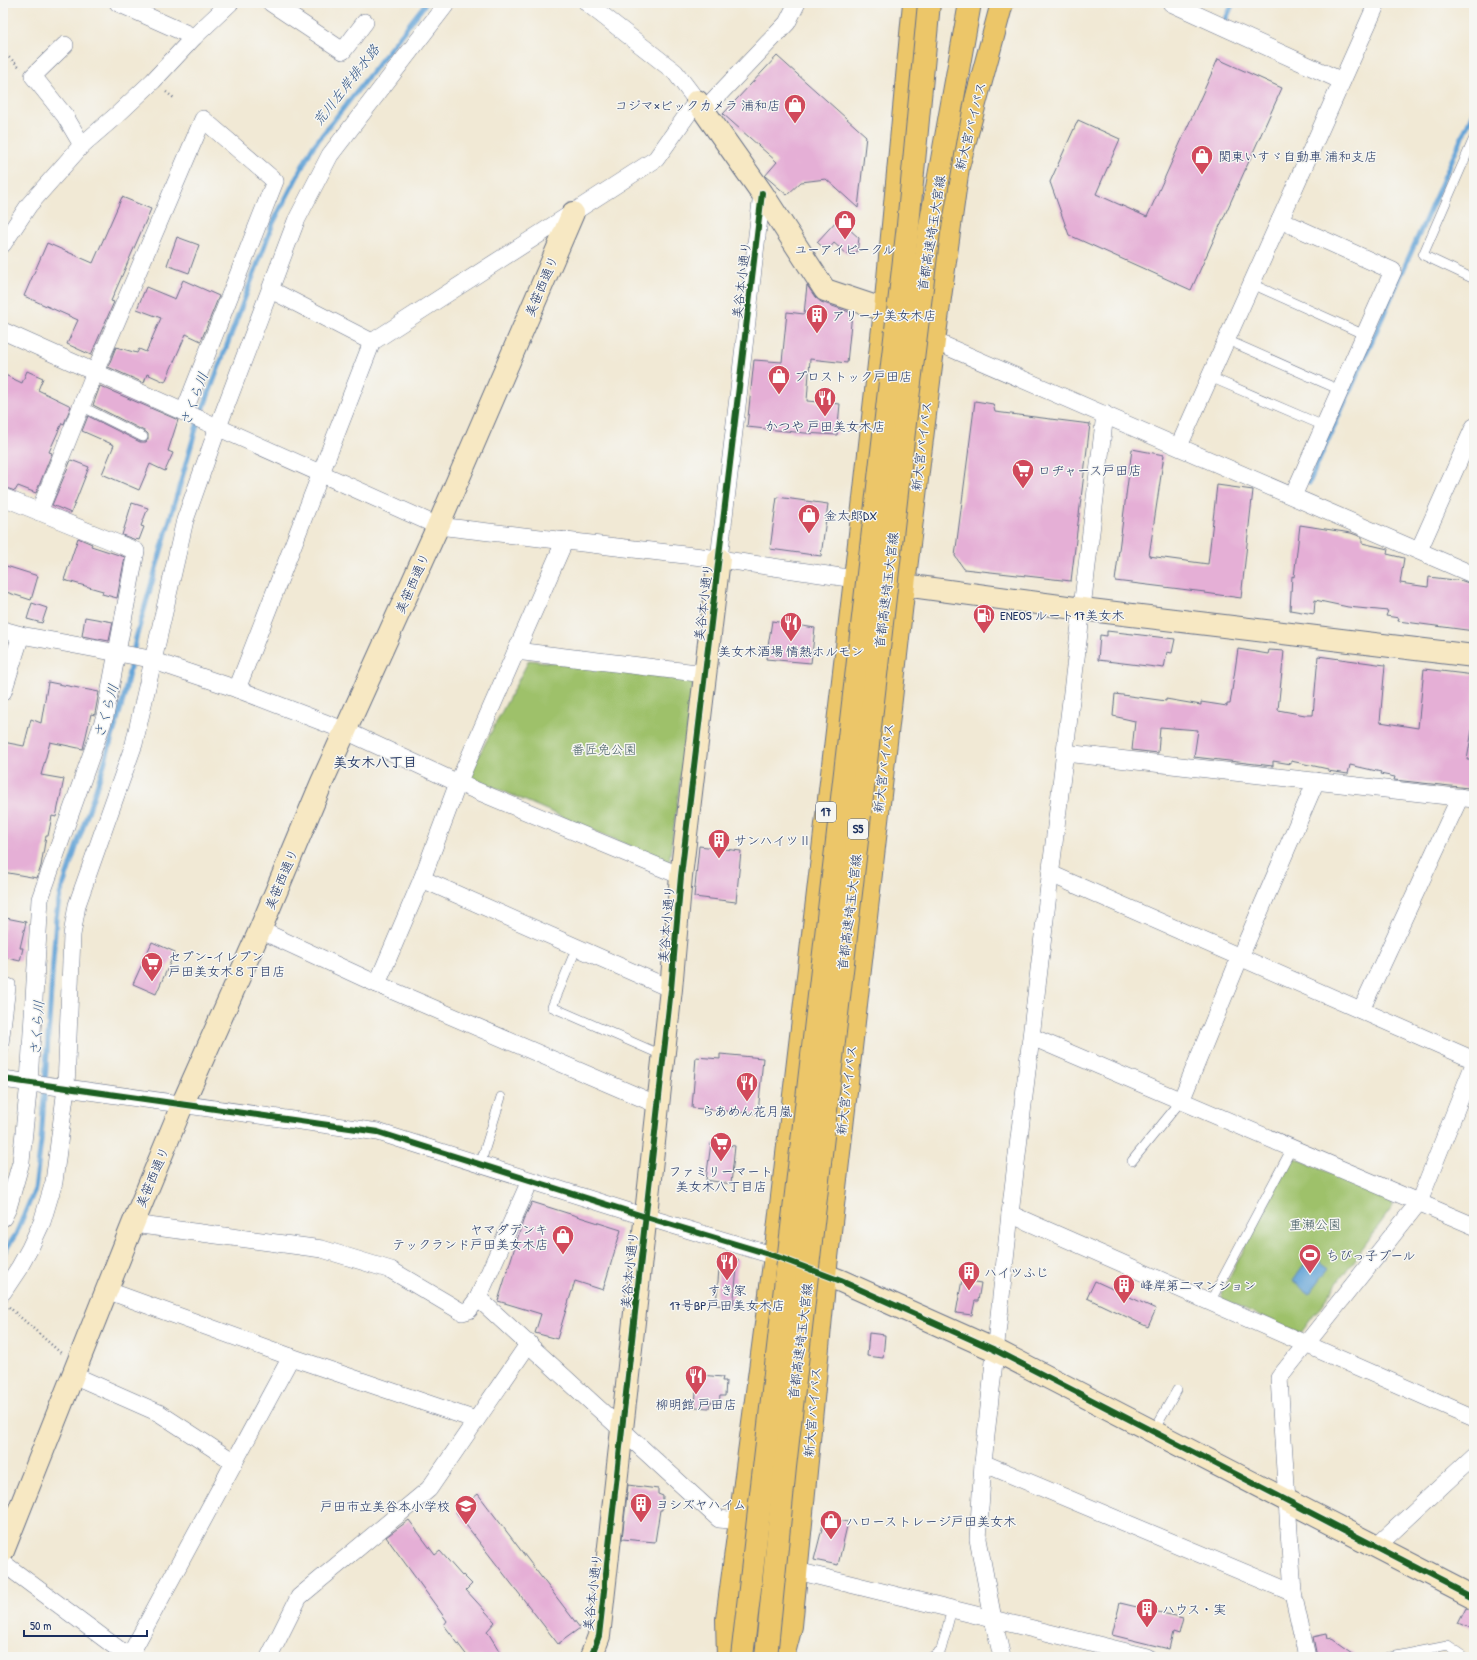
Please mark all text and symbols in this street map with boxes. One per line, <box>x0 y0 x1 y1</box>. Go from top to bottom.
water label: 荒川左岸排水路 <box>308 39 384 129</box>
street label: 新大宮バイパス <box>950 80 990 172</box>
shop icon: コジマ×ビックカメラ 浦和店 <box>782 92 808 125</box>
place label: コジマ×ビックカメラ 浦和店 <box>615 96 780 114</box>
shop icon: 関東いすゞ自動車 浦和支店 <box>1189 143 1215 176</box>
place label: 関東いすゞ自動車 浦和支店 <box>1218 147 1377 165</box>
street label: 首都高速埼玉大宮線 <box>913 173 949 292</box>
shop icon: ユーアイビークル <box>832 208 858 241</box>
street label: 美谷本小通り <box>727 240 755 320</box>
place label: ユーアイビークル <box>794 240 896 258</box>
street label: 美笹西通り <box>520 253 562 319</box>
building icon: アリーナ美女木店 <box>804 302 830 335</box>
place label: アリーナ美女木店 <box>832 306 936 324</box>
shop icon: プロストック戸田店 <box>766 363 792 396</box>
place label: プロストック戸田店 <box>794 367 912 385</box>
water label: さくら川 <box>175 369 212 428</box>
restaurant icon: かつや 戸田美女木店 <box>812 385 838 418</box>
street label: 新大宮バイパス <box>907 400 935 492</box>
place label: かつや 戸田美女木店 <box>765 417 885 435</box>
supermarket icon: ロヂャース戸田店 <box>1010 457 1036 490</box>
place label: ロヂャース戸田店 <box>1038 461 1141 479</box>
shop icon: 金太郎DX <box>796 502 822 535</box>
place label: 金太郎DX <box>824 506 877 524</box>
street label: 首都高速埼玉大宮線 <box>870 530 902 649</box>
street label: 美笹西通り <box>391 550 433 616</box>
street label: 美谷本小通り <box>689 562 717 642</box>
fuel station icon: ENEOS ルート17美女木 <box>971 602 997 635</box>
place label: ENEOS ルート17美女木 <box>1000 606 1124 624</box>
restaurant icon: 美女木酒場 情熱ホルモン <box>778 610 804 643</box>
place label: 美女木酒場 情熱ホルモン <box>718 642 864 660</box>
water label: さくら川 <box>89 681 122 740</box>
street label: 新大宮バイパス <box>869 722 897 814</box>
park label: 番匠免公園 <box>571 740 637 758</box>
district label: 美女木八丁目 <box>333 752 417 771</box>
road number: 17 <box>816 802 836 822</box>
road number: S5 <box>848 819 868 839</box>
building icon: サンハイツⅡ <box>706 827 732 860</box>
place label: サンハイツⅡ <box>734 831 811 849</box>
street label: 美笹西通り <box>260 846 302 912</box>
street label: 首都高速埼玉大宮線 <box>833 852 865 971</box>
street label: 美谷本小通り <box>654 884 678 964</box>
place label: セブン-イレブン 戸田美女木８丁目店 <box>168 947 285 980</box>
supermarket icon: セブン-イレブン 戸田美女木８丁目店 <box>139 950 165 983</box>
water label: さくら川 <box>25 999 48 1057</box>
street label: 新大宮バイパス <box>832 1044 860 1136</box>
restaurant icon: らあめん花月嵐 <box>734 1070 760 1103</box>
place label: らあめん花月嵐 <box>702 1102 792 1120</box>
supermarket icon: ファミリーマート 美女木八丁目店 <box>708 1130 734 1163</box>
street label: 美笹西通り <box>131 1144 173 1210</box>
place label: ファミリーマート 美女木八丁目店 <box>669 1162 773 1195</box>
park label: 重瀬公園 <box>1289 1215 1341 1233</box>
place label: ヤマダデンキ テックランド戸田美女木店 <box>392 1220 548 1253</box>
shop icon: ヤマダデンキ テックランド戸田美女木店 <box>550 1223 576 1256</box>
street label: 美谷本小通り <box>616 1230 642 1310</box>
sports icon: ちびっ子プール <box>1297 1242 1323 1275</box>
place label: ちびっ子プール <box>1326 1246 1415 1264</box>
restaurant icon: すき家 17号BP戸田美女木店 <box>714 1249 740 1282</box>
building icon: ハイツふじ <box>956 1259 982 1292</box>
place label: ハイツふじ <box>984 1263 1049 1281</box>
building icon: 峰岸第二マンション <box>1111 1272 1137 1305</box>
place label: 峰岸第二マンション <box>1140 1276 1256 1294</box>
place label: すき家 17号BP戸田美女木店 <box>670 1281 785 1314</box>
street label: 首都高速埼玉大宮線 <box>784 1281 816 1400</box>
restaurant icon: 柳明館 戸田店 <box>683 1363 709 1396</box>
street label: 新大宮バイパス <box>799 1366 825 1458</box>
place label: 柳明館 戸田店 <box>656 1395 737 1413</box>
building icon: ヨシズヤハイム <box>628 1491 654 1524</box>
school or university icon: 戸田市立美谷本小学校 <box>453 1493 479 1526</box>
place label: ヨシズヤハイム <box>656 1495 746 1513</box>
place label: 戸田市立美谷本小学校 <box>320 1497 450 1515</box>
shop icon: ハローストレージ戸田美女木 <box>818 1508 844 1541</box>
place label: ハローストレージ戸田美女木 <box>846 1512 1016 1530</box>
street label: 美谷本小通り <box>578 1552 606 1632</box>
building icon: ハウス・実 <box>1134 1596 1160 1629</box>
place label: ハウス・実 <box>1162 1600 1226 1618</box>
scale bar <box>24 1612 147 1638</box>
text: 50 m <box>30 1617 51 1634</box>

